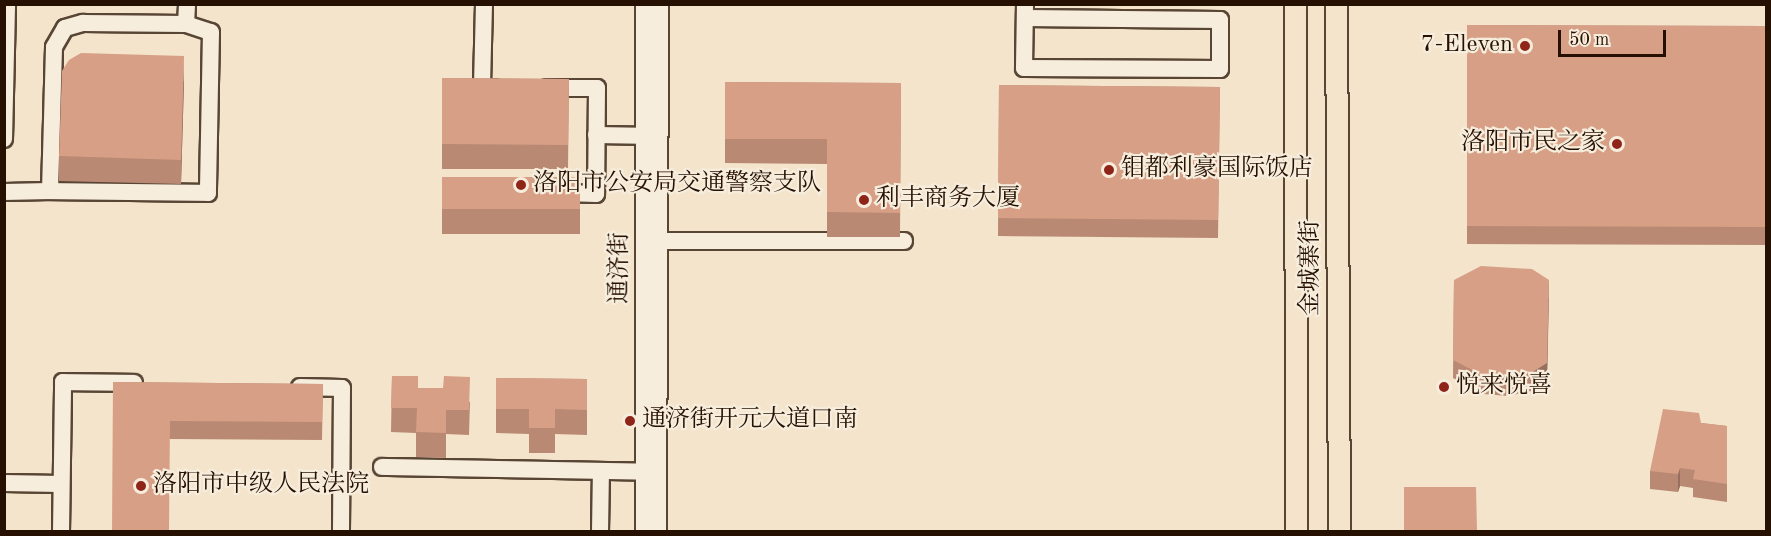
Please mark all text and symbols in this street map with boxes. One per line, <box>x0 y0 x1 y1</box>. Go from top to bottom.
scale bar <box>1561 18 1669 56</box>
text: 50 m <box>1569 31 1609 49</box>
place label: 7-Eleven <box>1421 32 1513 60</box>
marker: 7-Eleven <box>1518 39 1532 53</box>
place label: 洛阳市民之家 <box>1461 130 1605 158</box>
marker: 洛阳市民之家 <box>1610 137 1624 151</box>
place label: 钼都利豪国际饭店 <box>1121 156 1313 184</box>
marker: 钼都利豪国际饭店 <box>1102 163 1116 177</box>
place label: 洛阳市公安局交通警察支队 <box>533 171 821 199</box>
marker: 洛阳市公安局交通警察支队 <box>514 178 528 192</box>
place label: 利丰商务大厦 <box>876 186 1020 214</box>
marker: 利丰商务大厦 <box>857 193 871 207</box>
street label: 金城寨街 <box>1298 220 1326 316</box>
street label: 通济街 <box>607 232 635 304</box>
place label: 悦来悦喜 <box>1456 373 1552 401</box>
marker: 悦来悦喜 <box>1437 380 1451 394</box>
place label: 通济街开元大道口南 <box>642 407 858 435</box>
marker: 通济街开元大道口南 <box>623 414 637 428</box>
place label: 洛阳市中级人民法院 <box>153 472 369 500</box>
marker: 洛阳市中级人民法院 <box>134 479 148 493</box>

